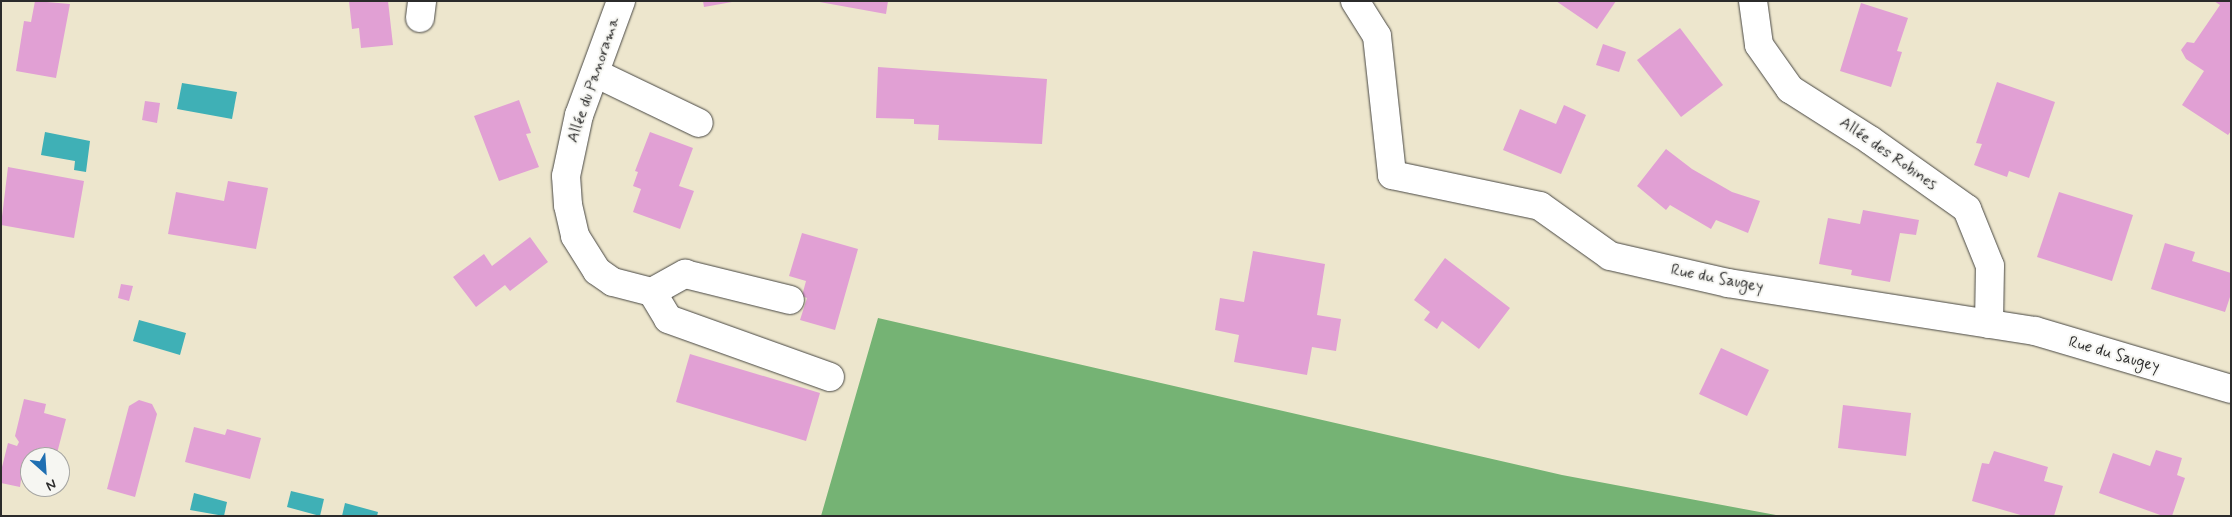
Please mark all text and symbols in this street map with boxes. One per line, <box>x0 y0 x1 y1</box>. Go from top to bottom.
street label: Allée du Panorama <box>564 17 624 143</box>
street label: Allée des Robines <box>1833 112 1943 196</box>
street label: Rue du Saugey <box>1670 261 1764 297</box>
street label: Rue du Saugey <box>2067 333 2161 377</box>
north arrow <box>20 447 70 497</box>
text: N <box>43 474 59 495</box>

